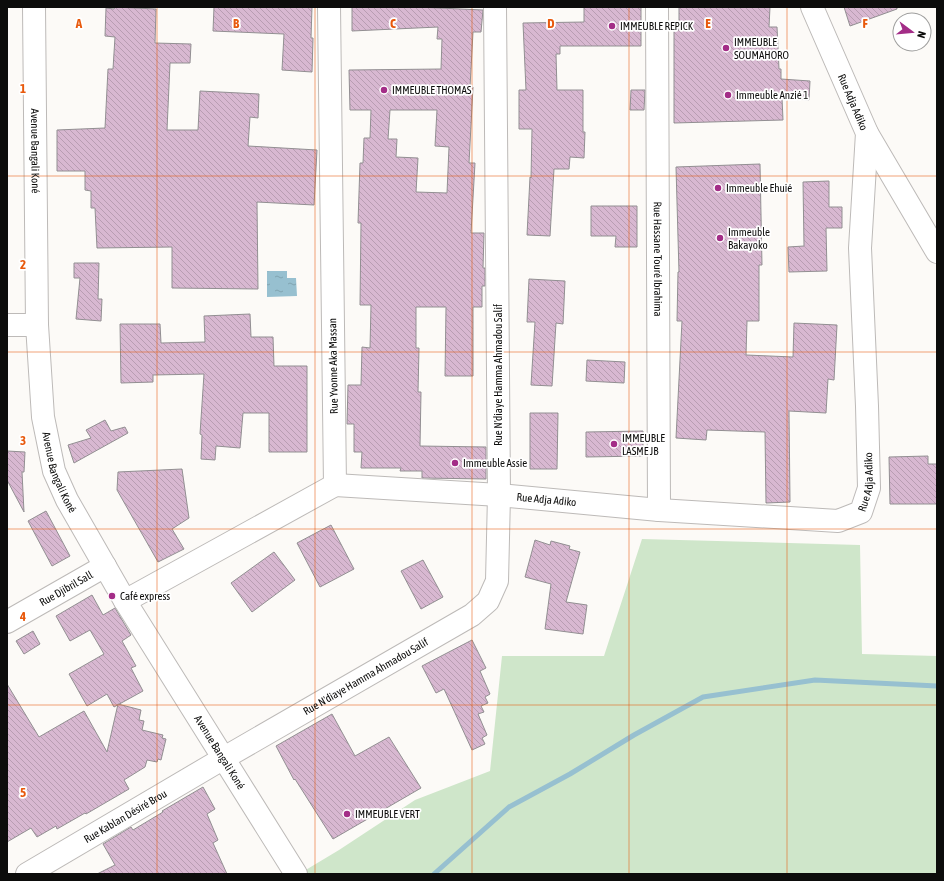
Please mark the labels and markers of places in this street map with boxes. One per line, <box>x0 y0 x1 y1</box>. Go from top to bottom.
place label: IMMEUBLE REPICK <box>620 20 694 32</box>
marker: IMMEUBLE REPICK <box>607 21 617 31</box>
place label: IMMEUBLE SOUMAHORO <box>734 36 789 61</box>
marker: IMMEUBLE SOUMAHORO <box>721 43 731 53</box>
place label: IMMEUBLE THOMAS <box>392 84 472 96</box>
marker: IMMEUBLE THOMAS <box>379 85 389 95</box>
place label: Immeuble Anzié 1 <box>736 89 808 101</box>
marker: Immeuble Anzié 1 <box>723 90 733 100</box>
place label: Immeuble Ehuié <box>726 182 792 194</box>
marker: Immeuble Ehuié <box>713 183 723 193</box>
place label: Immeuble Bakayoko <box>728 226 770 251</box>
marker: Immeuble Bakayoko <box>715 233 725 243</box>
place label: IMMEUBLE LASME JB <box>622 432 665 457</box>
marker: IMMEUBLE LASME JB <box>609 439 619 449</box>
place label: Immeuble Assie <box>463 457 527 469</box>
marker: Immeuble Assie <box>450 458 460 468</box>
place label: Café express <box>120 590 170 602</box>
marker: Café express <box>107 591 117 601</box>
place label: IMMEUBLE VERT <box>355 808 420 820</box>
marker: IMMEUBLE VERT <box>342 809 352 819</box>

